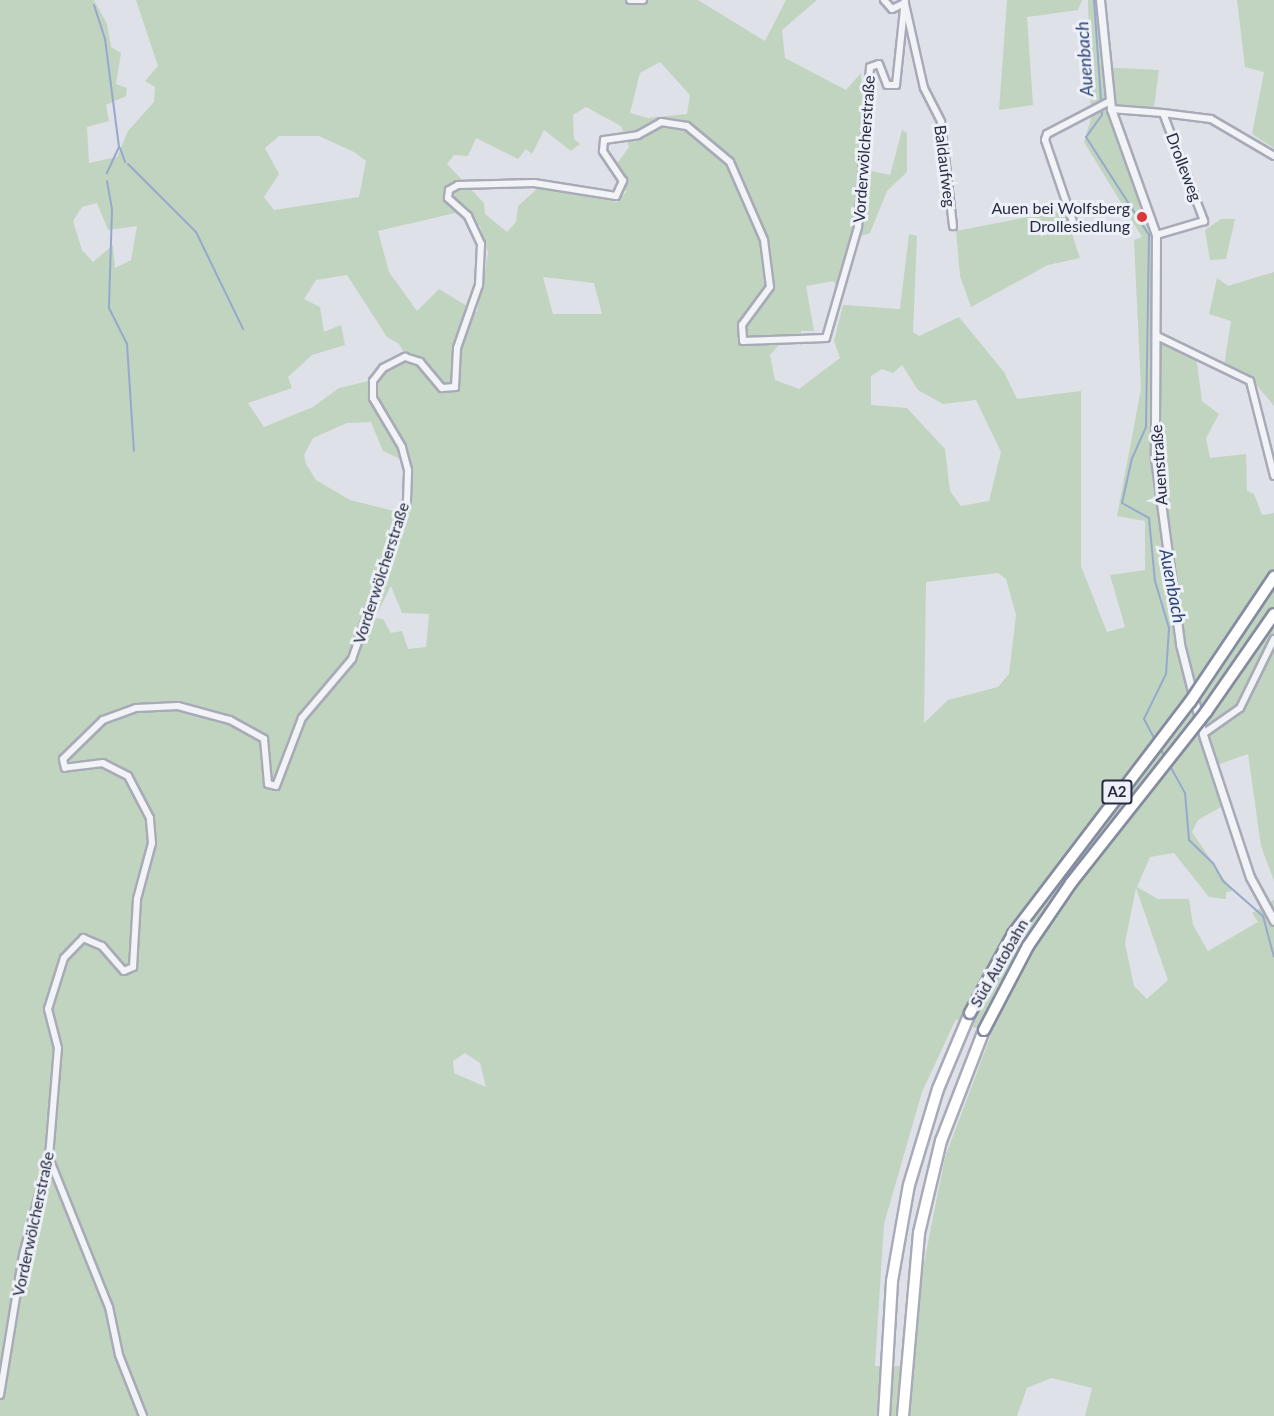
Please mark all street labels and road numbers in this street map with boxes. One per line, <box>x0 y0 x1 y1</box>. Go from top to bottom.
street label: Vorderwölcherstraße <box>849 75 879 223</box>
street label: Baldaufweg <box>930 124 960 208</box>
street label: Drolleweg <box>1162 130 1206 204</box>
street label: Auenstraße <box>1147 424 1171 506</box>
street label: Vorderwölcherstraße <box>349 500 413 646</box>
road number: A2 <box>1100 780 1134 804</box>
street label: Süd Autobahn <box>966 915 1032 1011</box>
street label: Vorderwölcherstraße <box>8 1150 58 1298</box>

